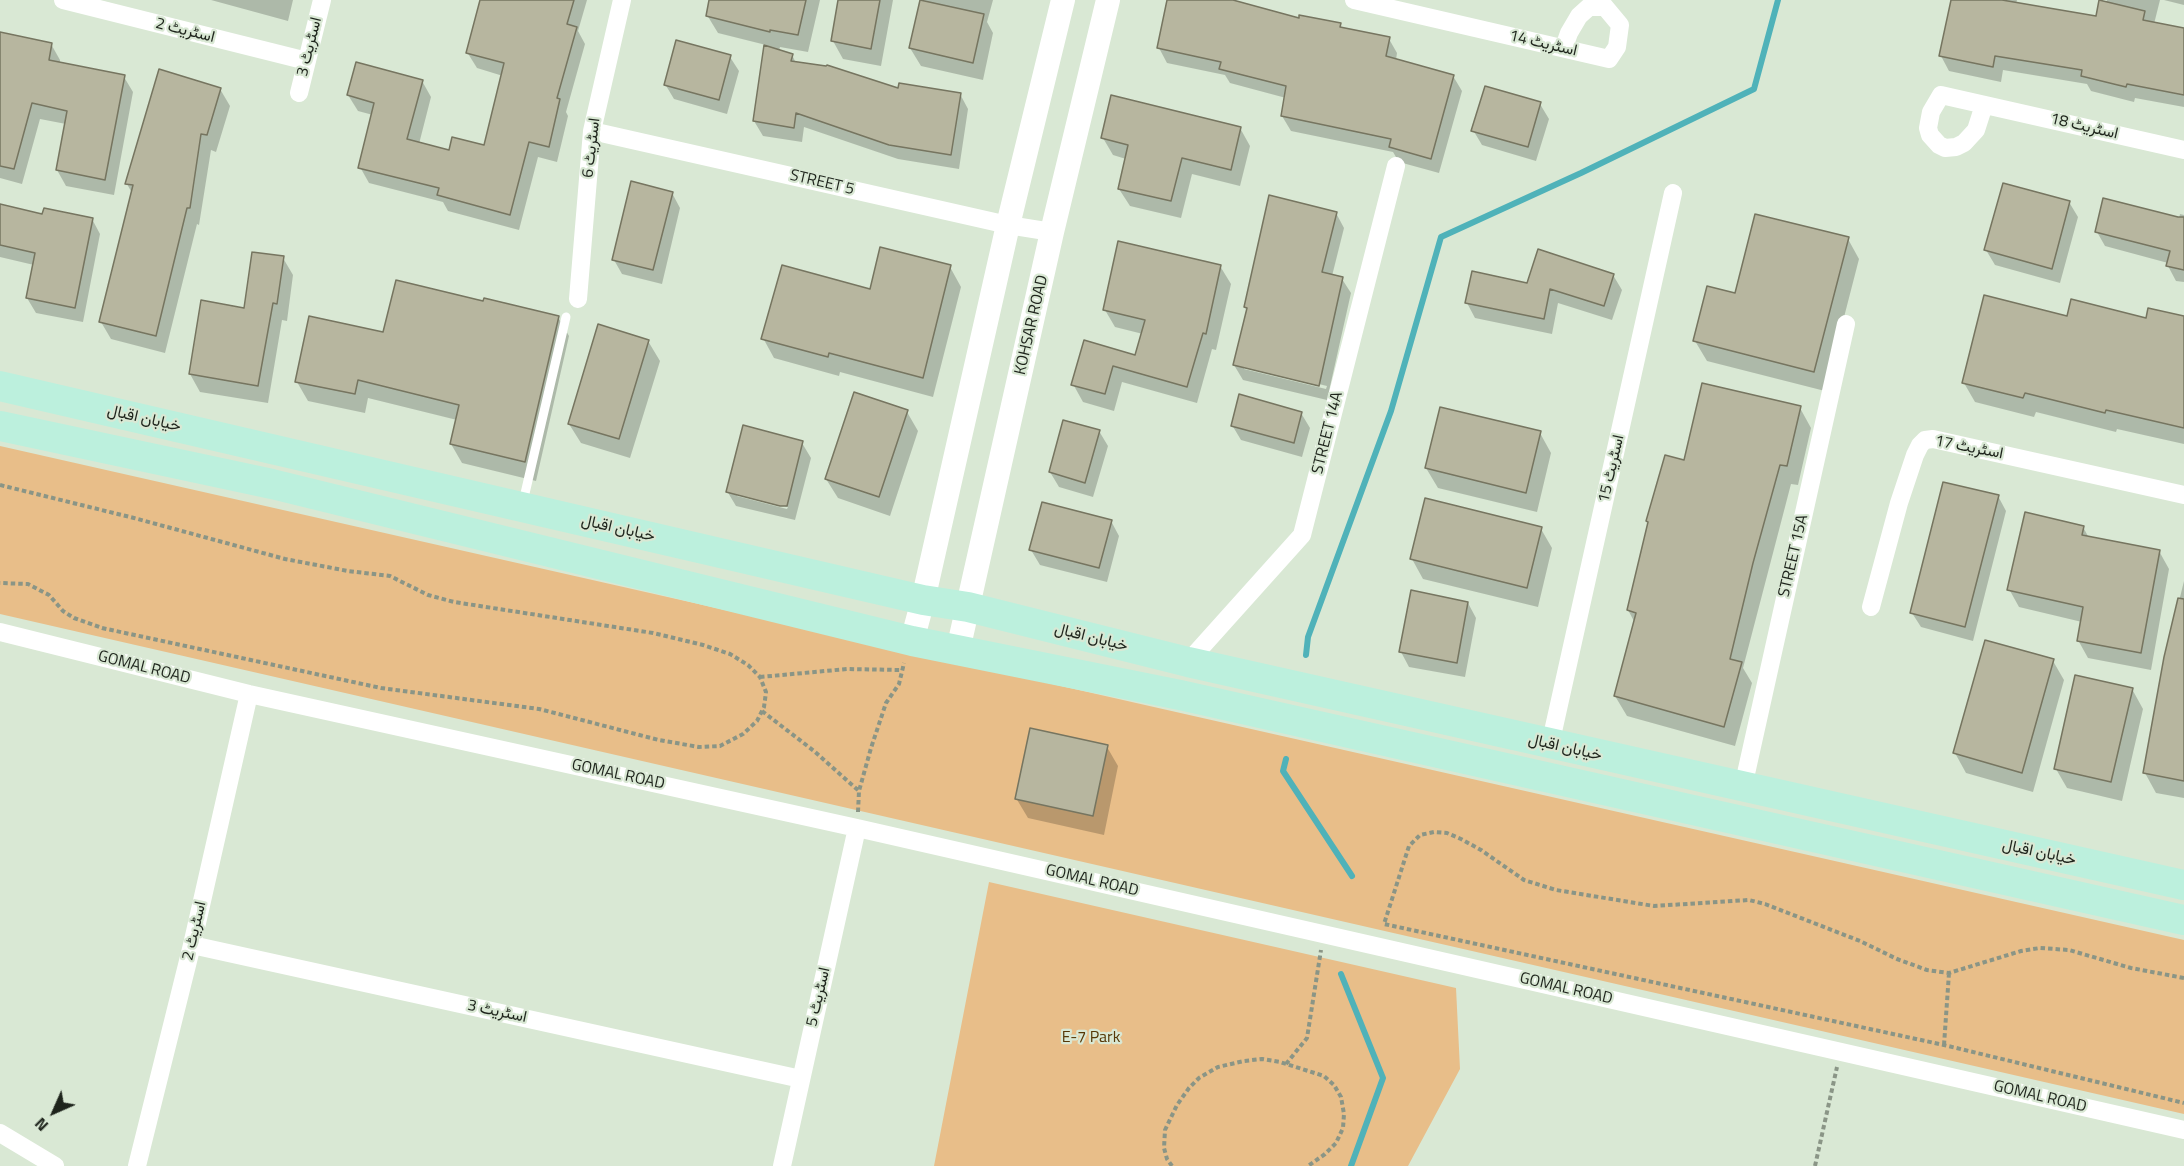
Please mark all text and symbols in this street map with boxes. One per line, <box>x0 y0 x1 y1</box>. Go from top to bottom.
street label: اسٹریٹ 2 <box>153 14 217 48</box>
street label: اسٹریٹ 3 <box>293 15 327 79</box>
street label: اسٹریٹ 14 <box>1507 27 1579 61</box>
street label: اسٹریٹ 18 <box>2048 110 2120 144</box>
street label: اسٹریٹ 6 <box>579 117 605 179</box>
street label: STREET 5 <box>788 166 856 200</box>
street label: KOHSAR ROAD <box>1011 273 1053 377</box>
street label: STREET 14A <box>1309 390 1347 476</box>
street label: خیابان اقبال <box>105 401 183 437</box>
street label: اسٹریٹ 17 <box>1933 432 2005 464</box>
street label: اسٹریٹ 15 <box>1595 433 1629 505</box>
street label: خیابان اقبال <box>579 511 657 547</box>
street label: STREET 15A <box>1775 513 1813 599</box>
street label: خیابان اقبال <box>1052 620 1130 656</box>
street label: GOMAL ROAD <box>96 647 192 689</box>
street label: خیابان اقبال <box>1526 730 1604 766</box>
street label: GOMAL ROAD <box>570 756 666 794</box>
street label: خیابان اقبال <box>2000 836 2078 870</box>
street label: GOMAL ROAD <box>1044 861 1140 901</box>
street label: اسٹریٹ 2 <box>179 899 211 963</box>
street label: اسٹریٹ 5 <box>803 965 835 1029</box>
street label: GOMAL ROAD <box>1518 969 1614 1009</box>
street label: اسٹریٹ 3 <box>466 996 528 1028</box>
park label: E-7 Park <box>1062 1028 1120 1048</box>
street label: GOMAL ROAD <box>1992 1077 2088 1117</box>
north arrow <box>24 1082 84 1142</box>
text: N <box>29 1112 54 1137</box>

